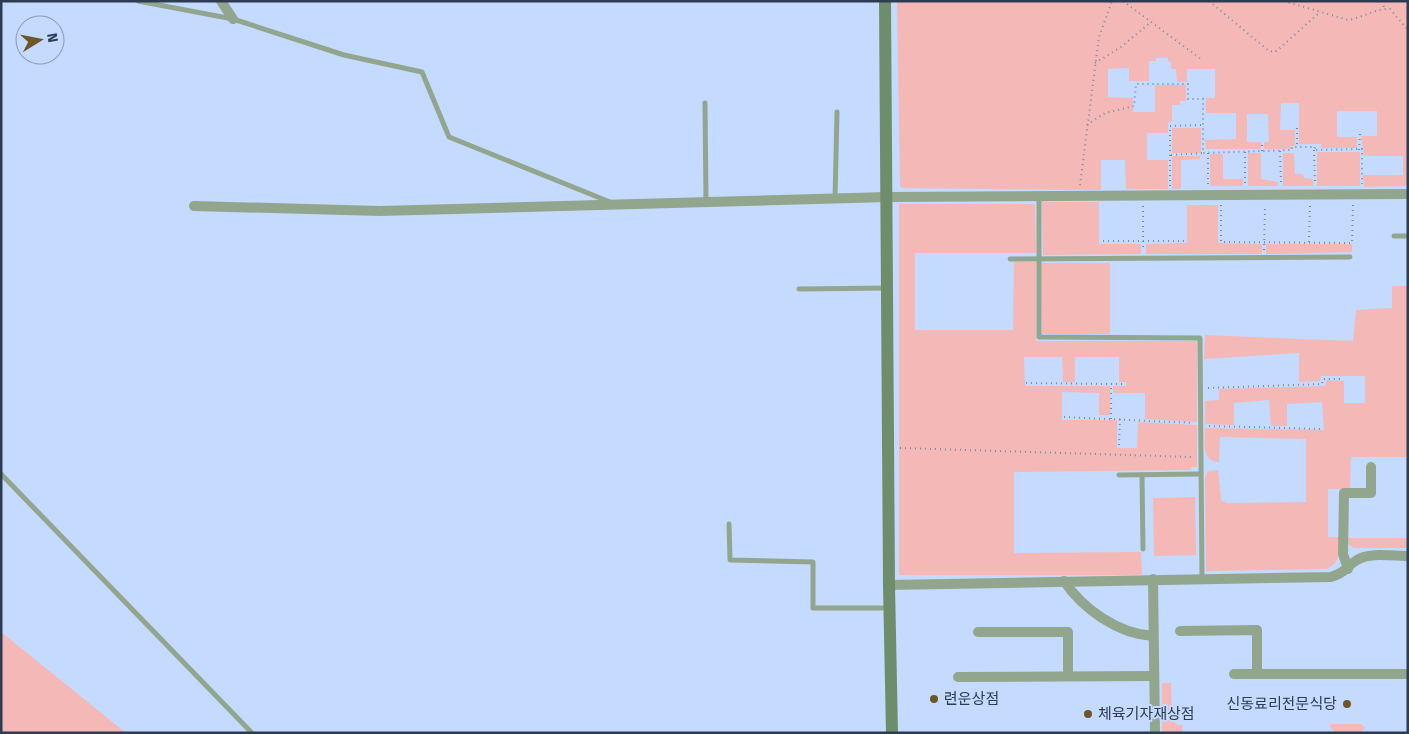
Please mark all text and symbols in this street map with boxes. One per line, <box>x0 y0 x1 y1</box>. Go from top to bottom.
north arrow <box>15 15 65 65</box>
text: N <box>43 32 61 44</box>
place label: 련운상점 <box>944 690 999 708</box>
marker: 련운상점 <box>928 693 940 705</box>
place label: 신동료리전문식당 <box>1227 695 1337 713</box>
marker: 신동료리전문식당 <box>1341 698 1353 710</box>
place label: 체육기자재상점 <box>1098 705 1195 723</box>
marker: 체육기자재상점 <box>1082 708 1094 720</box>

